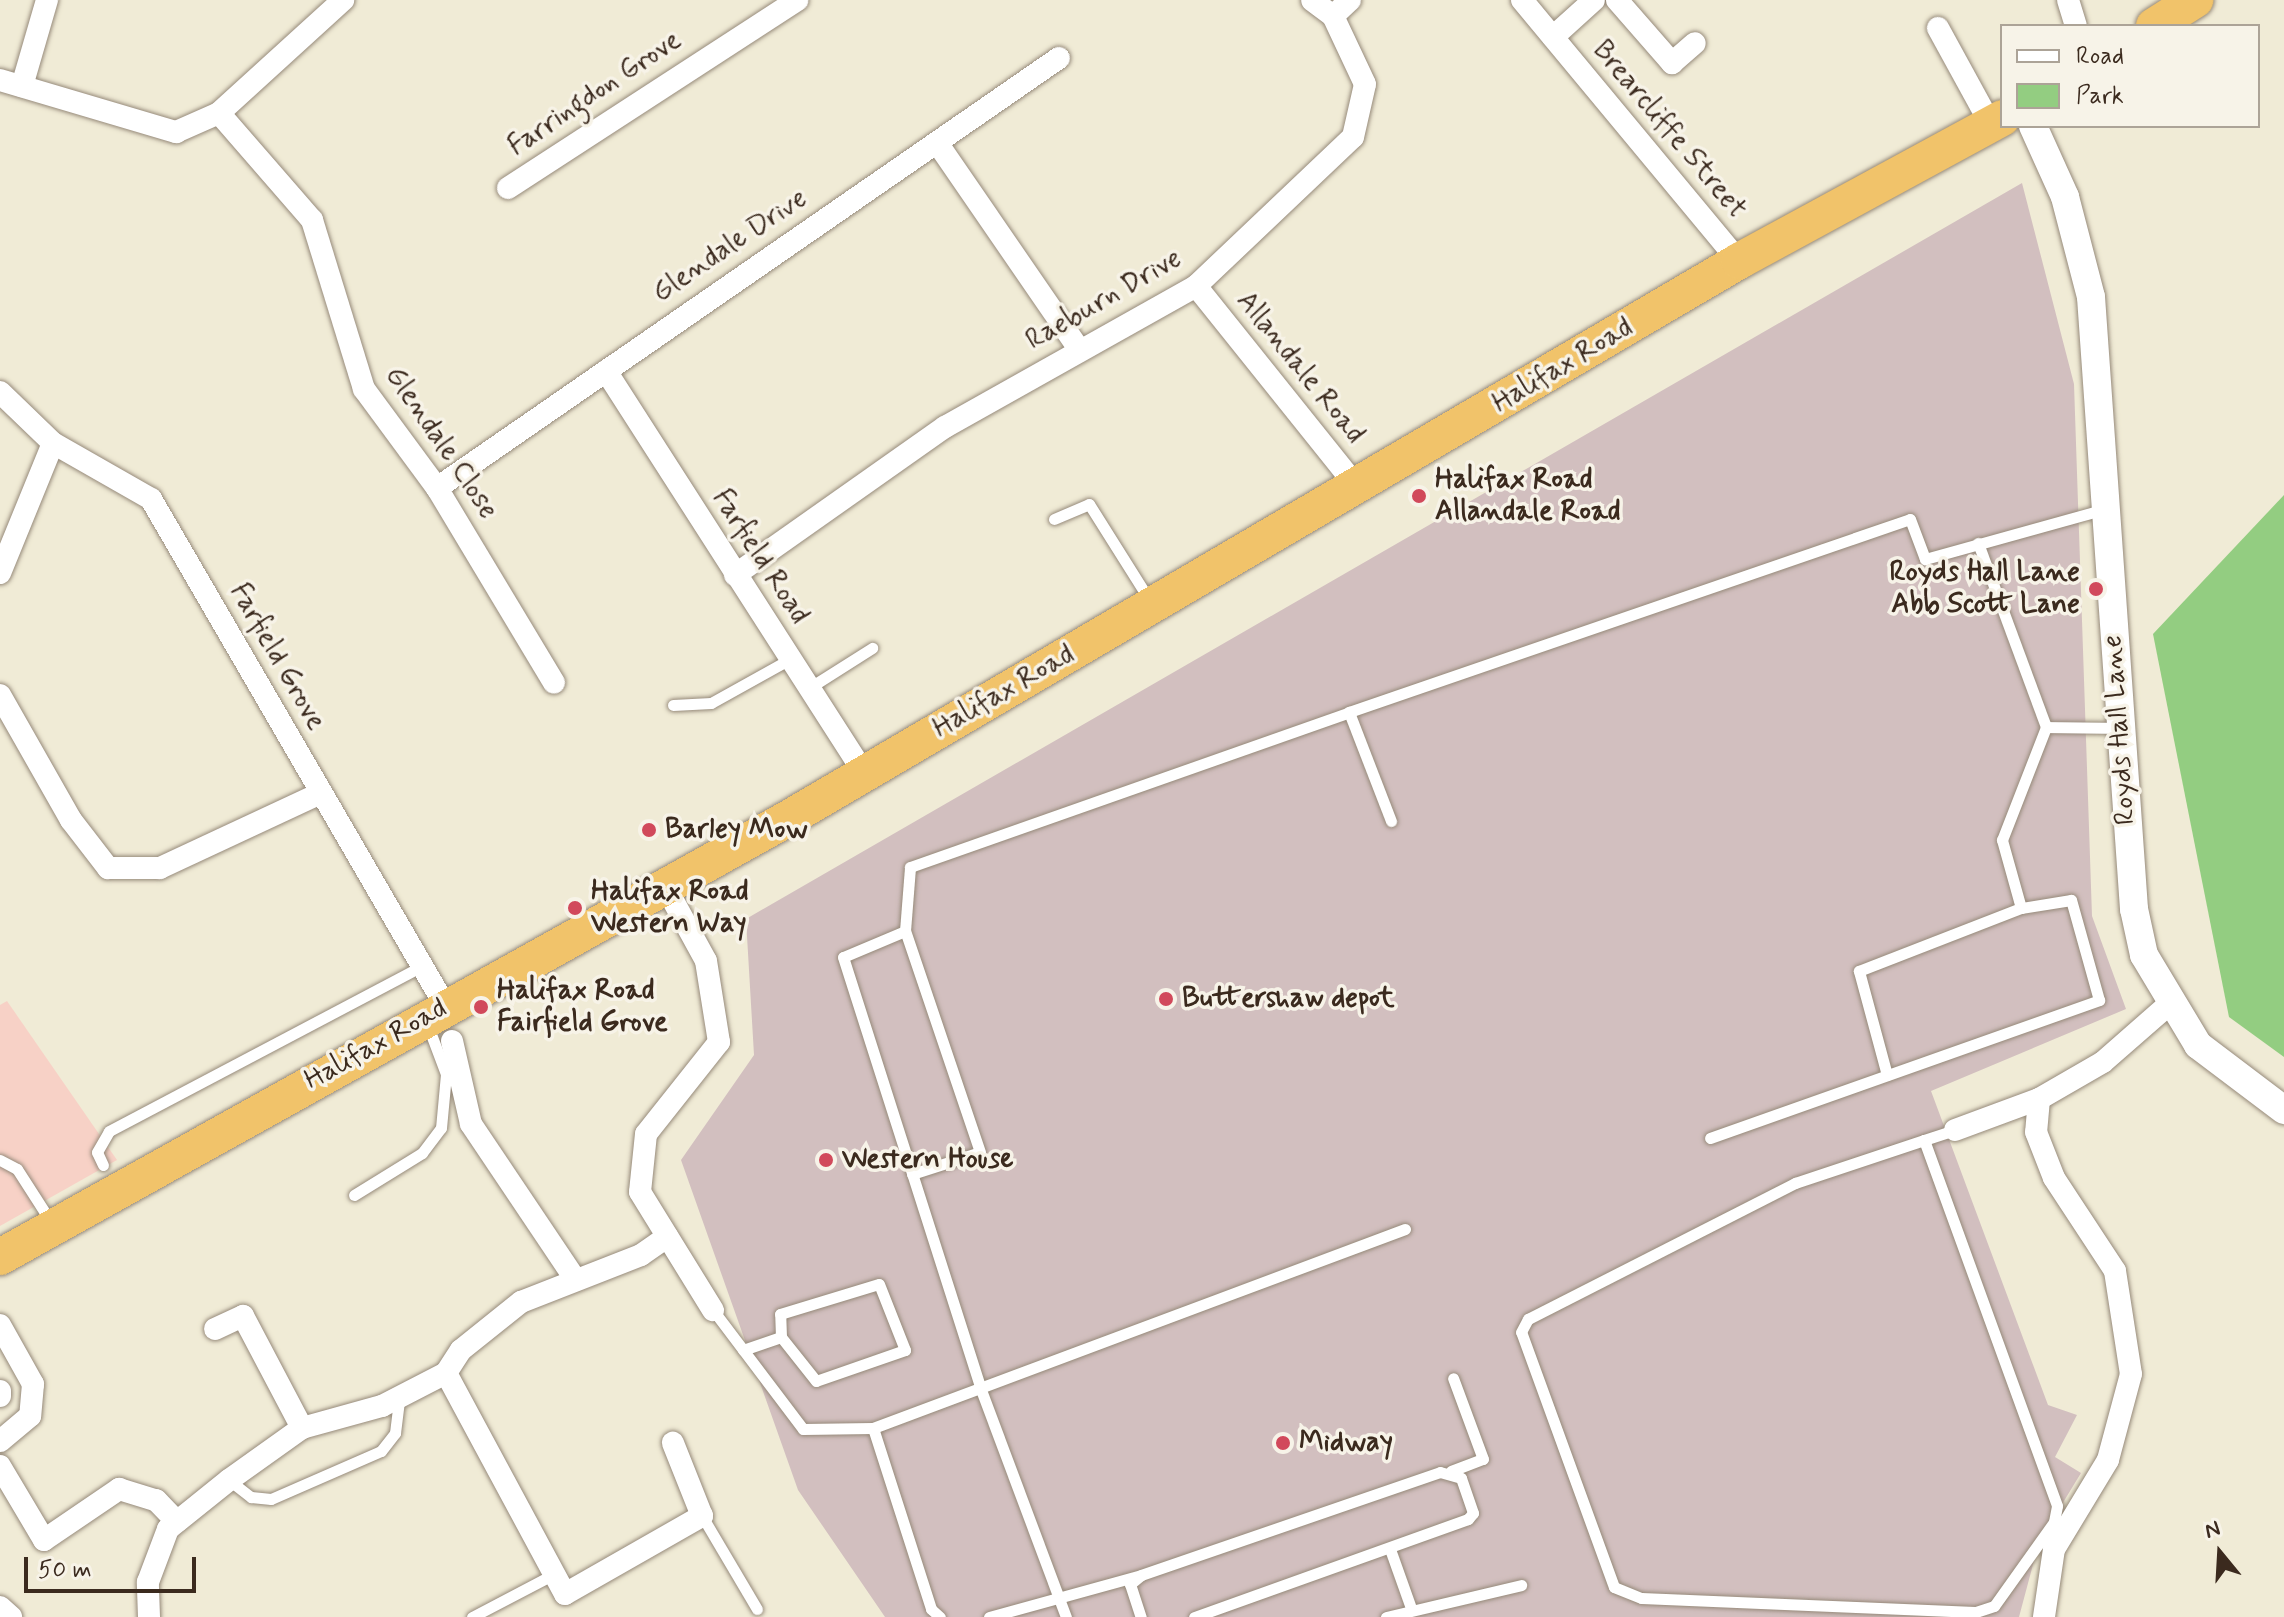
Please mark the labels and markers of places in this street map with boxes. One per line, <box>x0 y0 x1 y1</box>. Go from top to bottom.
place label: Halifax Road Allandale Road <box>1435 463 1616 529</box>
marker: Halifax Road Allandale Road <box>1410 487 1428 505</box>
place label: Royds Hall Lane Abb Scott Lane <box>1889 556 2080 622</box>
marker: Royds Hall Lane Abb Scott Lane <box>2087 580 2105 598</box>
place label: Barley Mow <box>665 813 803 847</box>
marker: Barley Mow <box>640 821 658 839</box>
place label: Halifax Road Western Way <box>591 875 751 941</box>
marker: Halifax Road Western Way <box>566 899 584 917</box>
place label: Halifax Road Fairfield Grove <box>497 974 667 1040</box>
place label: Buttershaw depot <box>1182 982 1393 1016</box>
marker: Buttershaw depot <box>1157 990 1175 1008</box>
marker: Halifax Road Fairfield Grove <box>472 998 490 1016</box>
place label: Western House <box>842 1143 1014 1177</box>
marker: Western House <box>817 1151 835 1169</box>
place label: Midway <box>1299 1426 1393 1460</box>
marker: Midway <box>1274 1434 1292 1452</box>

